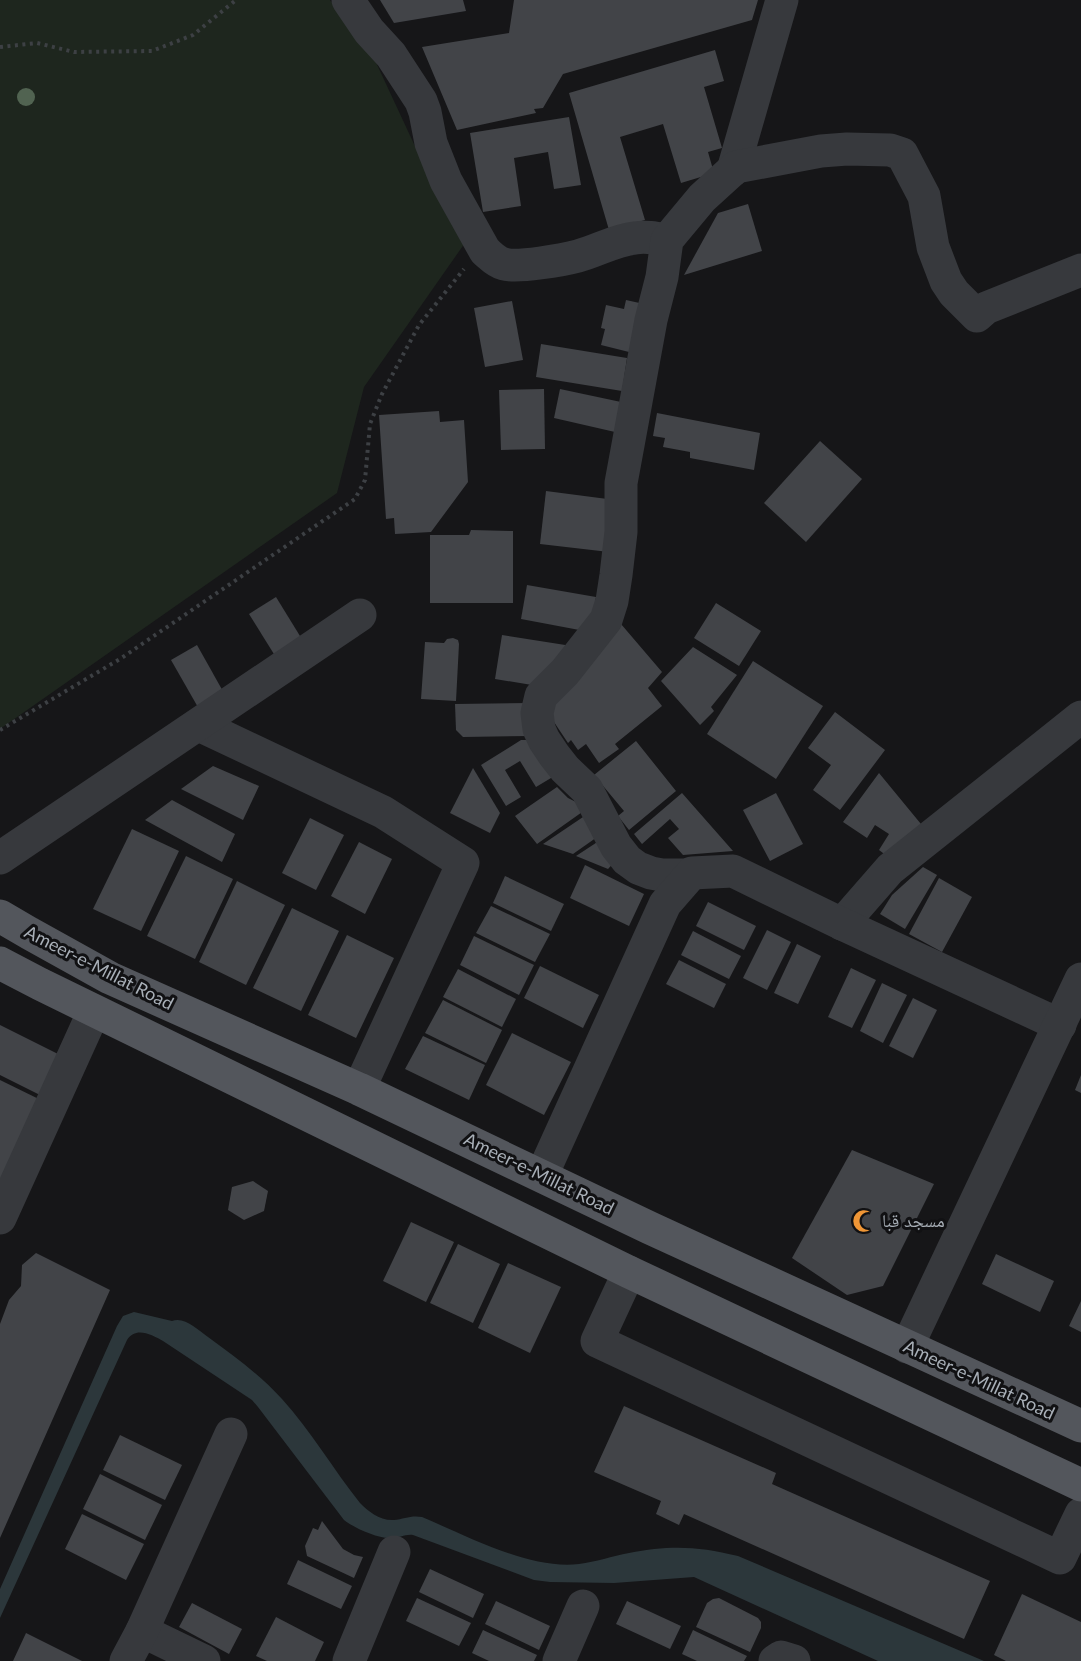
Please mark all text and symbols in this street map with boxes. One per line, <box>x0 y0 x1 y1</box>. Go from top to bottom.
street label: Ameer-e-Millat Road <box>21 920 178 1014</box>
street label: Ameer-e-Millat Road <box>461 1127 618 1219</box>
mosque icon: مسجد قبا <box>851 1208 877 1234</box>
place label: مسجد قبا <box>882 1209 945 1232</box>
street label: Ameer-e-Millat Road <box>900 1334 1058 1424</box>

